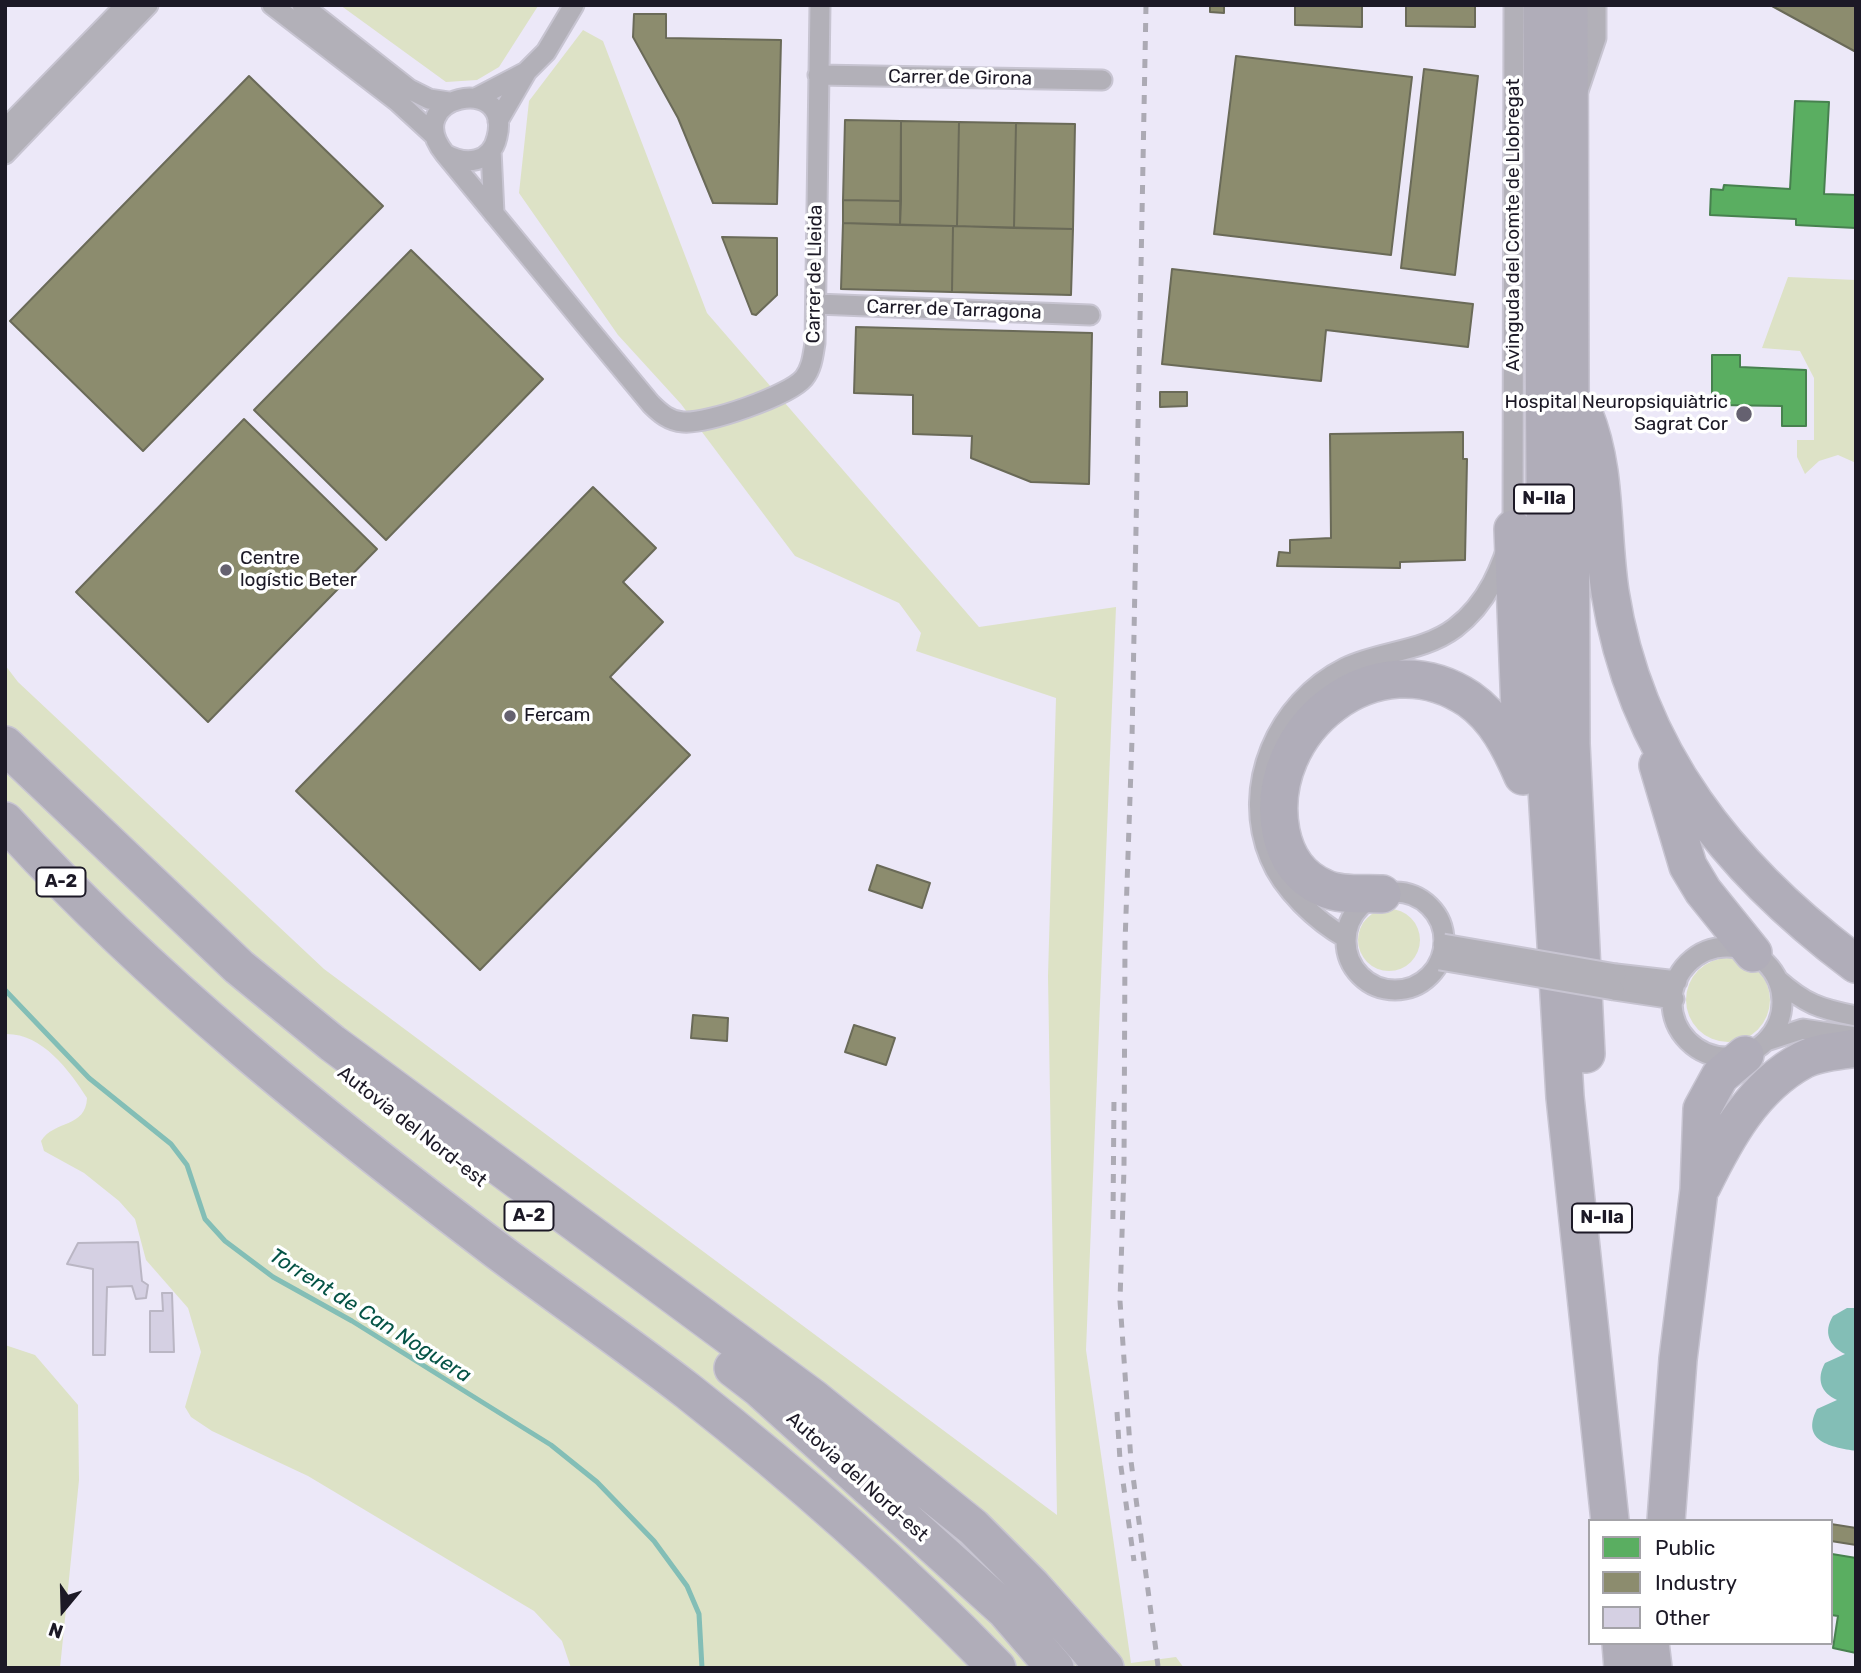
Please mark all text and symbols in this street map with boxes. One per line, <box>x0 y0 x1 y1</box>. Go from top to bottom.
street label: Carrer de Girona <box>888 65 1032 91</box>
street label: Avinguda del Comte de Llobregat <box>1503 78 1525 372</box>
street label: Carrer de Lleida <box>802 204 828 344</box>
street label: Carrer de Tarragona <box>866 296 1042 324</box>
place label: Hospital Neuropsiquiàtric Sagrat Cor <box>1504 392 1728 436</box>
marker: Hospital Neuropsiquiàtric Sagrat Cor <box>1734 404 1754 424</box>
road number: N-IIa <box>1514 485 1574 514</box>
place label: Centre logístic Beter <box>240 548 357 592</box>
marker: Centre logístic Beter <box>218 562 234 578</box>
place label: Fercam <box>524 705 590 727</box>
marker: Fercam <box>502 708 518 724</box>
road number: A-2 <box>36 868 86 897</box>
street label: Autovia del Nord-est <box>333 1062 491 1192</box>
road number: A-2 <box>504 1202 554 1231</box>
road number: N-IIa <box>1572 1204 1632 1232</box>
water label: Torrent de Can Noguera <box>264 1244 476 1388</box>
street label: Autovia del Nord-est <box>781 1407 933 1547</box>
legend <box>1588 1519 1833 1645</box>
text: Public <box>1655 1535 1715 1560</box>
text: Industry <box>1655 1570 1737 1595</box>
north arrow <box>28 1575 98 1645</box>
text: Other <box>1655 1605 1710 1630</box>
text: N <box>46 1617 66 1643</box>

